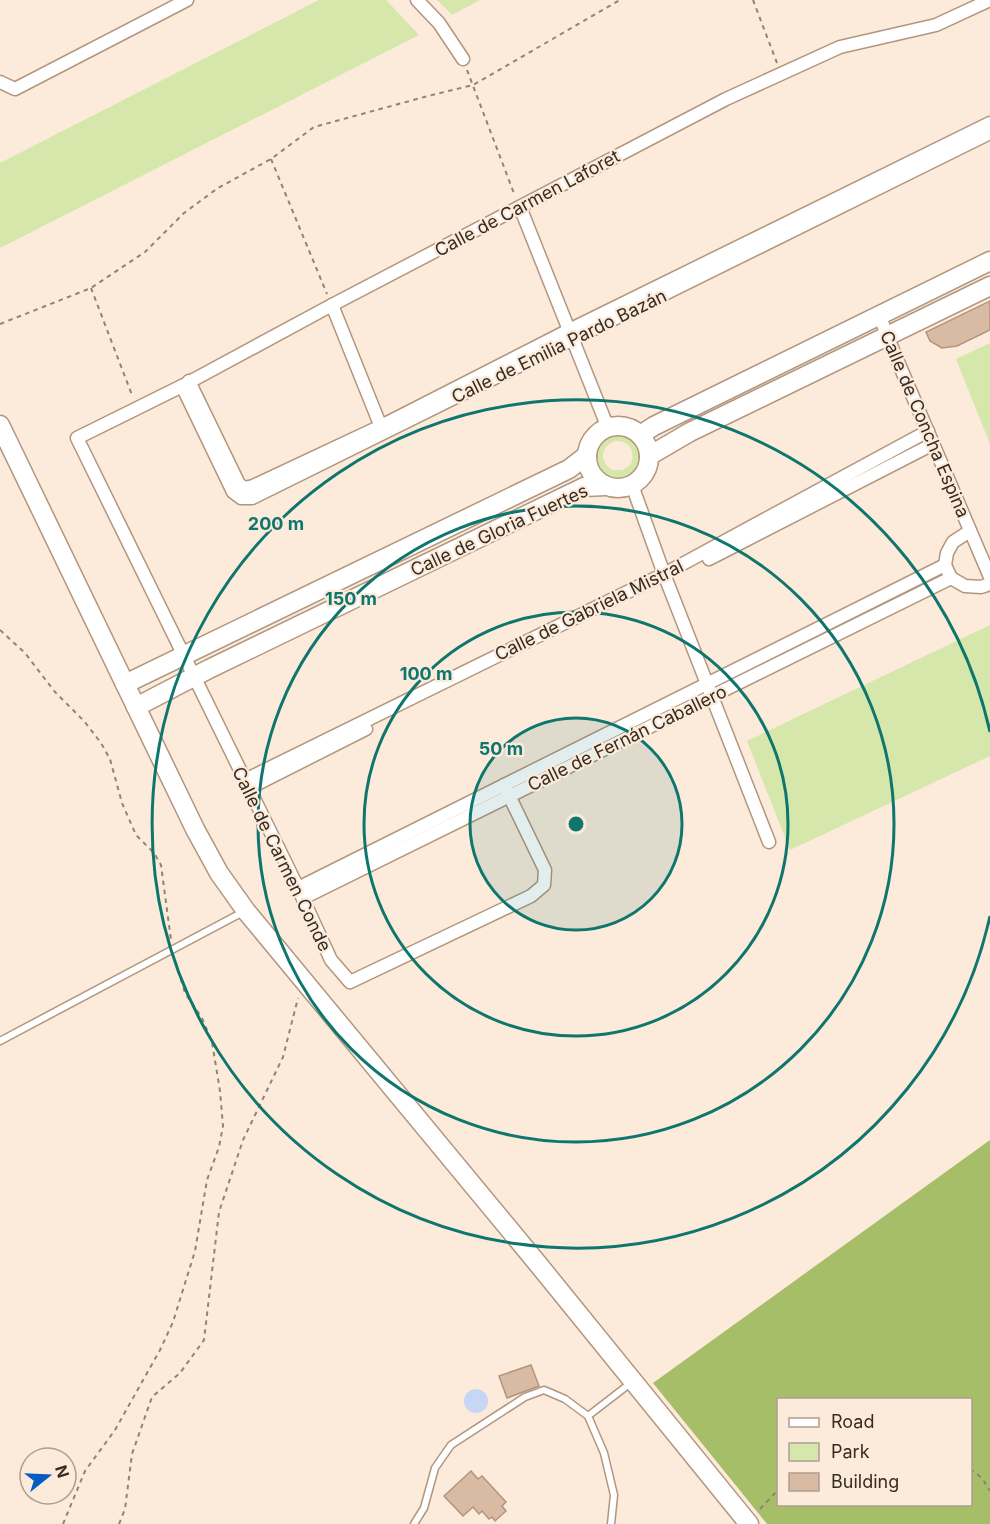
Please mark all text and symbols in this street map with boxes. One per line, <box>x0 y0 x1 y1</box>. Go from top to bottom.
street label: Calle de Carmen Laforet <box>431 145 623 261</box>
street label: Calle de Emilia Pardo Bazán <box>448 285 670 407</box>
street label: Calle de Concha Espina <box>876 327 974 521</box>
street label: Calle de Gloria Fuertes <box>407 480 591 580</box>
text: 200 m <box>248 513 304 534</box>
street label: Calle de Gabriela Mistral <box>491 555 687 665</box>
text: 150 m <box>325 588 377 609</box>
text: 100 m <box>400 663 452 684</box>
street label: Calle de Fernán Caballero <box>524 681 730 795</box>
text: 50 m <box>479 738 523 759</box>
street label: Calle de Carmen Conde <box>228 763 336 955</box>
centre of rings <box>566 814 586 834</box>
legend <box>777 1398 972 1506</box>
text: Road <box>831 1411 874 1432</box>
text: Park <box>831 1441 870 1462</box>
north arrow <box>18 1446 78 1506</box>
text: N <box>51 1462 74 1480</box>
text: Building <box>831 1471 899 1492</box>

